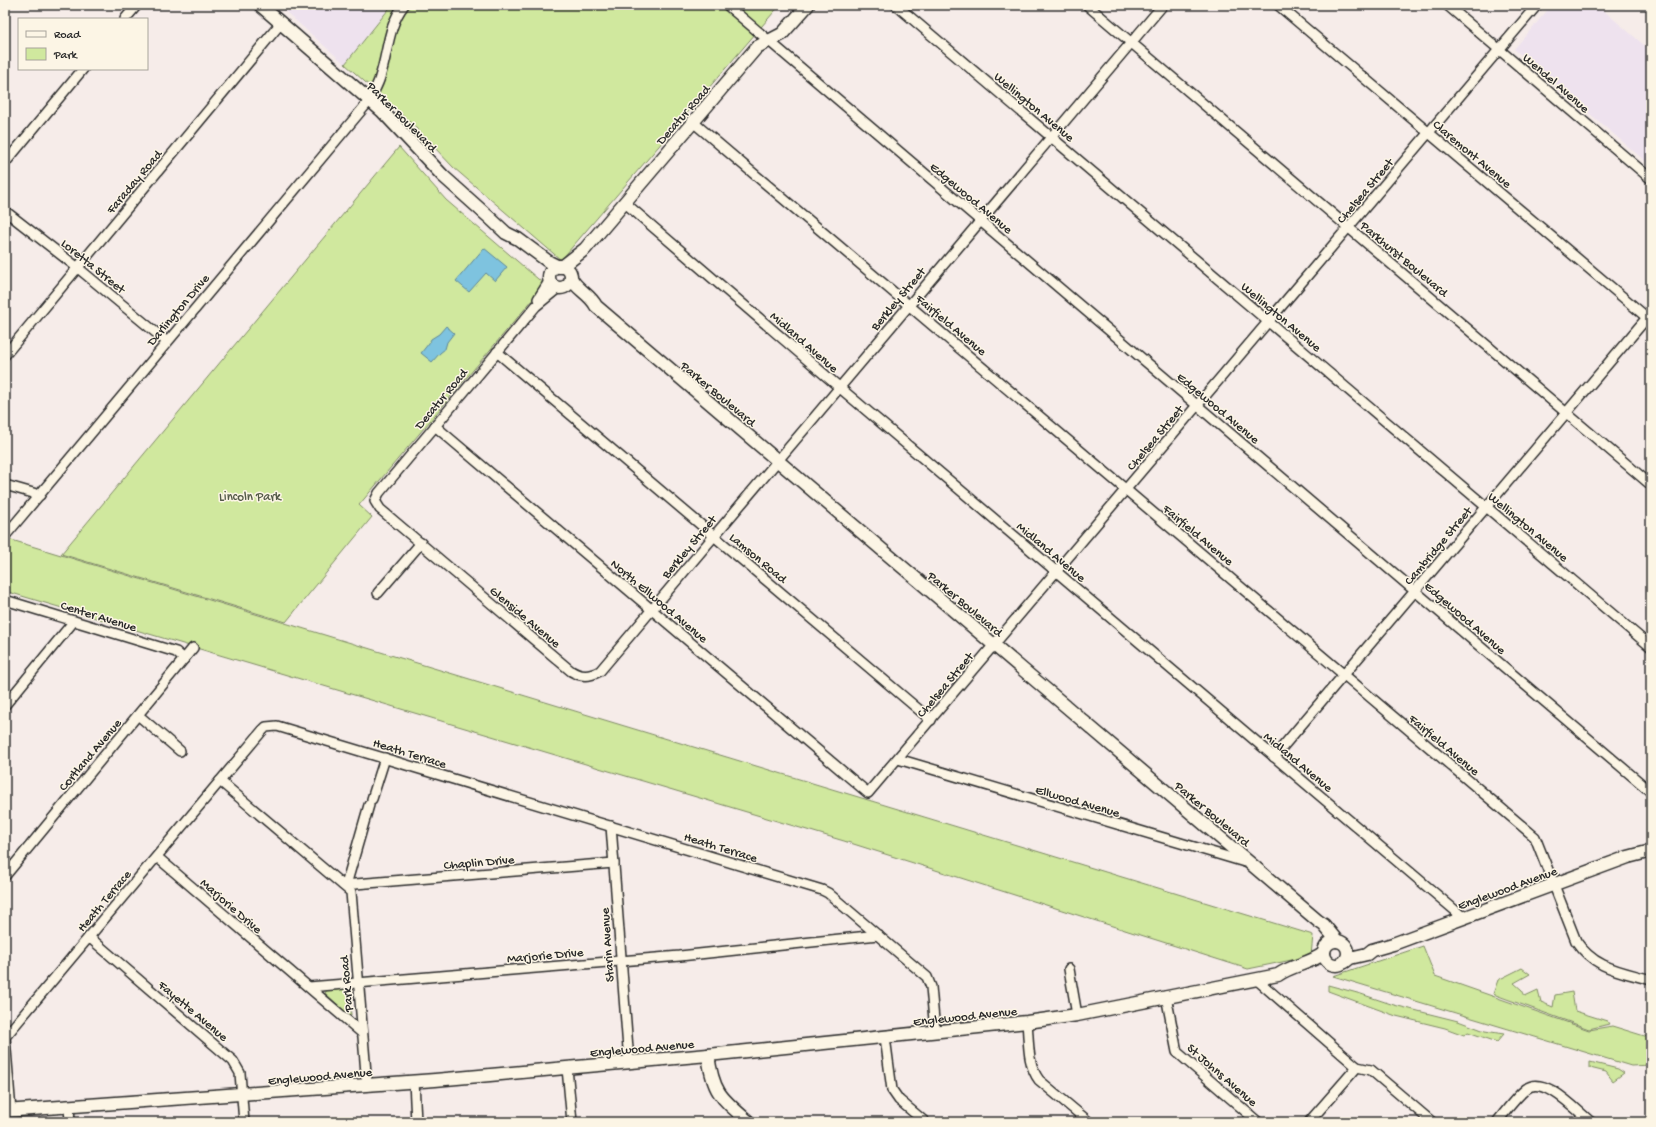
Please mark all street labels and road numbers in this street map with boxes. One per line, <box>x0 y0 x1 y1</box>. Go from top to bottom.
street label: Wendel Avenue <box>1519 51 1592 117</box>
street label: Wellington Avenue <box>990 70 1077 146</box>
street label: Parker Boulevard <box>362 79 441 157</box>
street label: Decatur Road <box>653 82 715 149</box>
street label: Claremont Avenue <box>1429 118 1514 192</box>
street label: Faraday Road <box>103 147 167 218</box>
street label: Chelsea Street <box>1334 155 1398 227</box>
street label: Edgewood Avenue <box>926 160 1015 238</box>
street label: Parkhurst Boulevard <box>1356 218 1451 302</box>
street label: Loretta Street <box>57 236 129 299</box>
street label: Berkley Street <box>868 264 931 335</box>
street label: Darlington Drive <box>144 271 214 350</box>
street label: Wellington Avenue <box>1237 280 1324 356</box>
street label: Fairfield Avenue <box>911 291 989 360</box>
street label: Midland Avenue <box>766 309 841 377</box>
street label: Parker Boulevard <box>676 359 759 432</box>
street label: Decatur Road <box>412 365 472 434</box>
street label: Edgewood Avenue <box>1173 370 1262 448</box>
street label: Chelsea Street <box>1124 402 1188 474</box>
street label: Wellington Avenue <box>1484 490 1571 566</box>
street label: Fairfield Avenue <box>1158 501 1236 570</box>
street label: Cambridge Street <box>1402 503 1477 589</box>
street label: Berkley Street <box>659 512 722 583</box>
street label: Midland Avenue <box>1013 520 1088 586</box>
street label: Lamson Road <box>726 531 790 588</box>
street label: North Ellwood Avenue <box>607 557 710 647</box>
street label: Parker Boulevard <box>923 569 1006 642</box>
street label: Edgewood Avenue <box>1421 579 1508 659</box>
street label: Glenside Avenue <box>486 584 563 652</box>
street label: Center Avenue <box>58 599 138 636</box>
street label: Chelsea Street <box>914 649 978 721</box>
street label: Fairfield Avenue <box>1404 711 1482 780</box>
street label: Cortland Avenue <box>56 716 126 795</box>
street label: Midland Avenue <box>1260 730 1335 796</box>
street label: Heath Terrace <box>371 736 448 773</box>
street label: Parker Boulevard <box>1170 779 1253 852</box>
street label: Ellwood Avenue <box>1033 783 1122 822</box>
street label: Heath Terrace <box>682 830 759 867</box>
street label: Chaplin Drive <box>443 853 515 874</box>
street label: Englewood Avenue <box>1456 864 1560 914</box>
street label: Heath Terrace <box>75 867 135 936</box>
street label: Marjorie Drive <box>196 876 265 938</box>
street label: Starin Avenue <box>598 907 619 982</box>
street label: Marjorie Drive <box>506 946 584 967</box>
street label: Park Road <box>337 954 358 1013</box>
street label: Fayette Avenue <box>154 978 231 1046</box>
street label: Englewood Avenue <box>912 1005 1018 1030</box>
street label: Englewood Avenue <box>589 1037 695 1062</box>
street label: St Johns Avenue <box>1183 1041 1260 1111</box>
street label: Englewood Avenue <box>267 1065 373 1090</box>

